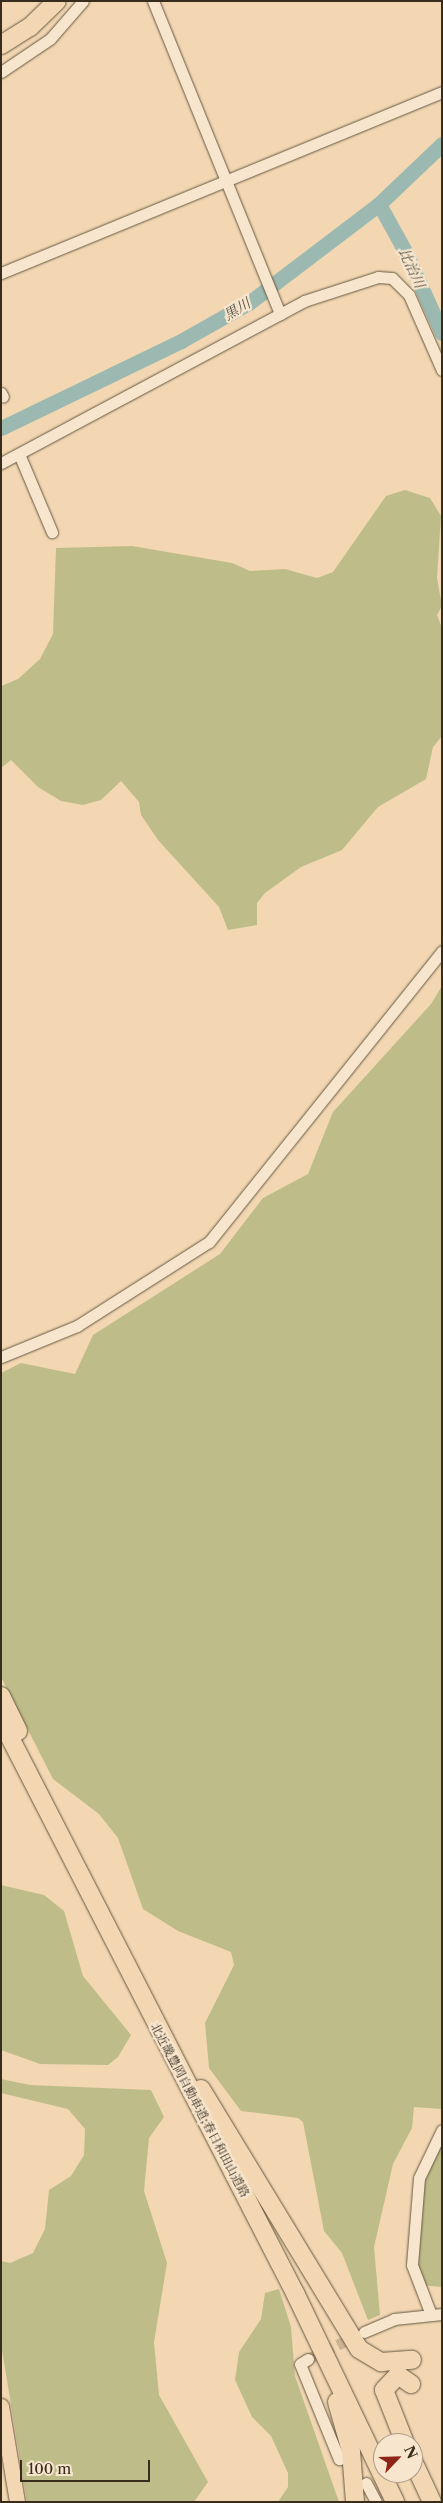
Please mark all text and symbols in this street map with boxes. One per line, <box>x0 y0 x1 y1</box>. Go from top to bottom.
water label: 比治川 <box>396 245 428 291</box>
water label: 黒川 <box>221 295 253 323</box>
street label: 北近畿豊岡自動車道;春日和田山道路 <box>148 2020 252 2200</box>
north arrow <box>373 2433 423 2483</box>
text: N <box>400 2443 421 2462</box>
scale bar <box>22 2450 152 2482</box>
text: 100 m <box>28 2459 71 2478</box>

